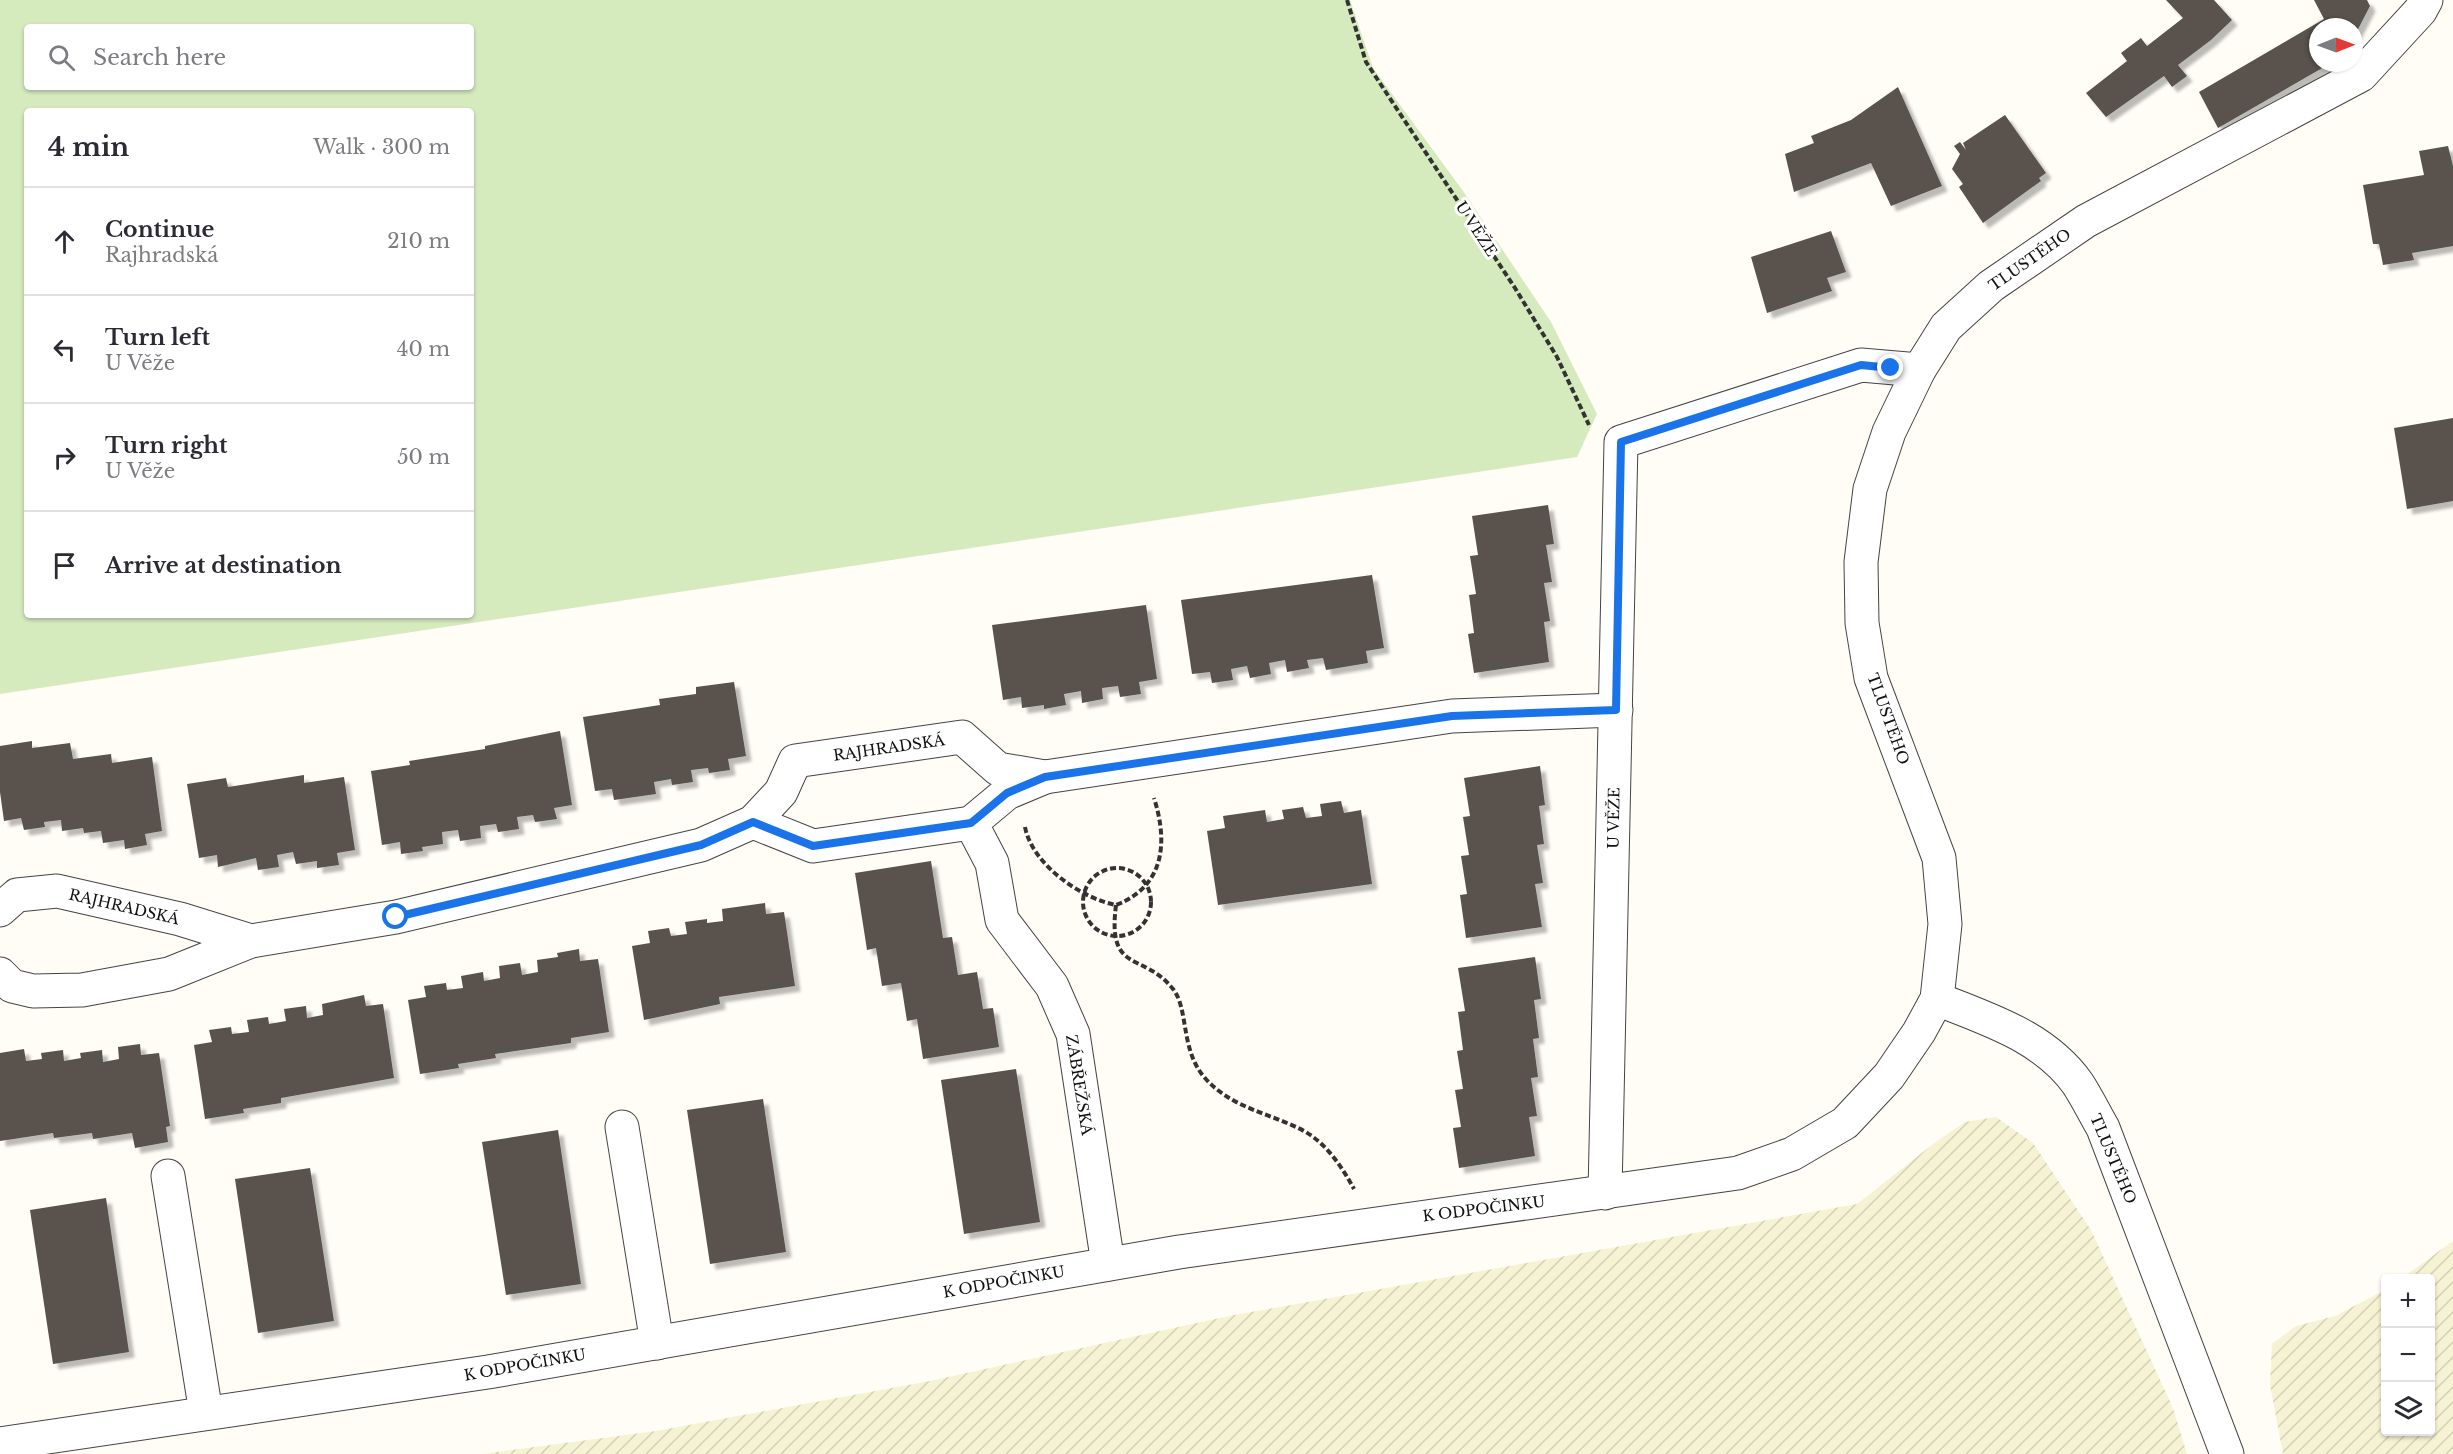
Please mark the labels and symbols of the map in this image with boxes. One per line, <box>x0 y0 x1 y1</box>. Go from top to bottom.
north arrow <box>2309 18 2363 72</box>
street label: U VĚŽE <box>1452 198 1501 260</box>
street label: TLUSTÉHO <box>1985 224 2074 295</box>
route end <box>1877 354 1903 380</box>
street label: TLUSTÉHO <box>1863 671 1914 767</box>
street label: RAJHRADSKÁ <box>832 730 946 765</box>
street label: U VĚŽE <box>1603 787 1624 849</box>
street label: RAJHRADSKÁ <box>67 885 182 929</box>
route start <box>382 903 408 929</box>
street label: ZÁBŘEŽSKÁ <box>1062 1033 1097 1137</box>
street label: TLUSTÉHO <box>2086 1111 2141 1207</box>
street label: K ODPOČINKU <box>1421 1192 1547 1225</box>
street label: K ODPOČINKU <box>941 1261 1066 1302</box>
street label: K ODPOČINKU <box>462 1344 587 1385</box>

